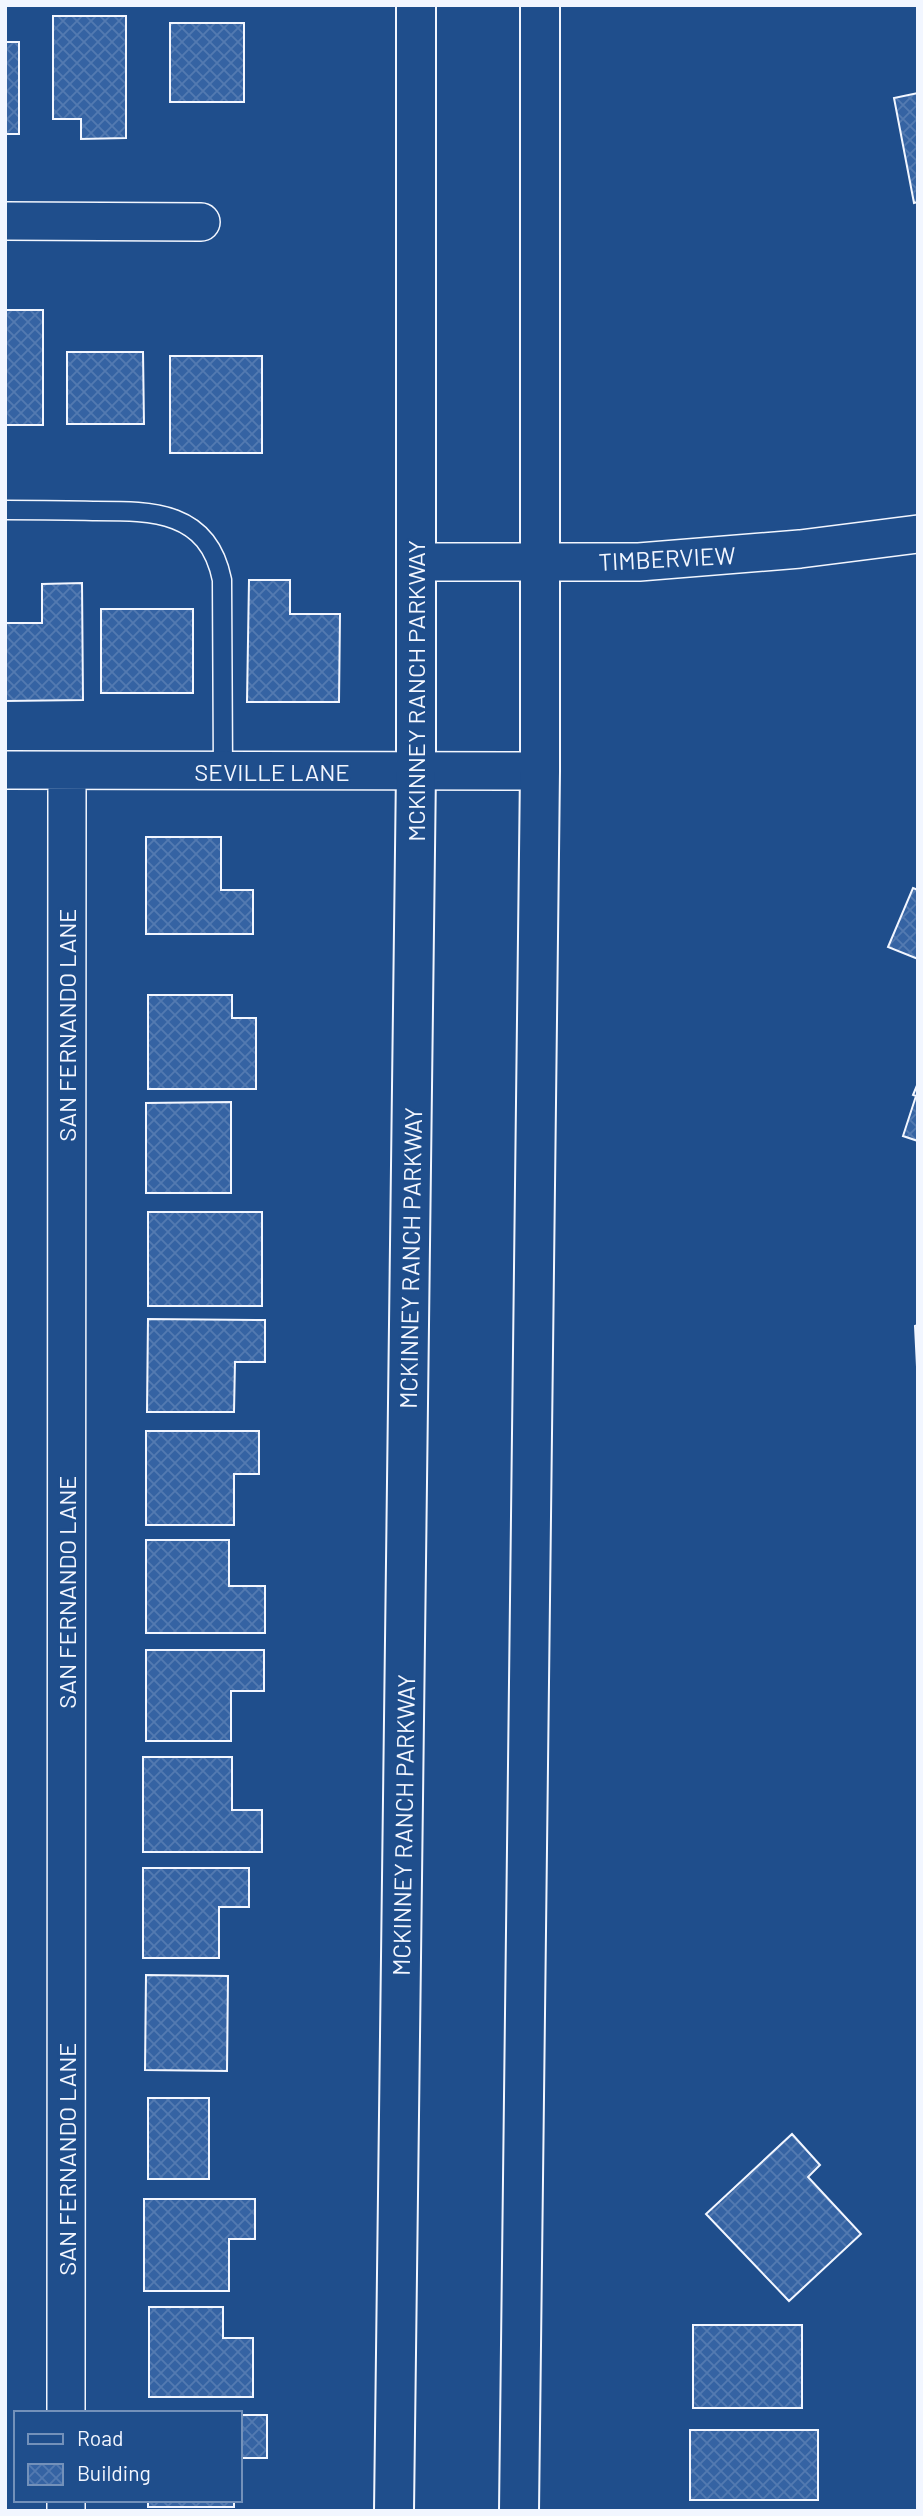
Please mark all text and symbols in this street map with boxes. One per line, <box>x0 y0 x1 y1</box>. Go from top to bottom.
street label: MCKINNEY RANCH PARKWAY <box>401 540 430 842</box>
street label: TIMBERVIEW <box>598 540 736 576</box>
street label: SEVILLE LANE <box>194 757 350 786</box>
street label: SAN FERNANDO LANE <box>52 908 81 1142</box>
street label: MCKINNEY RANCH PARKWAY <box>393 1107 427 1409</box>
street label: SAN FERNANDO LANE <box>52 1475 81 1709</box>
street label: MCKINNEY RANCH PARKWAY <box>386 1674 420 1976</box>
street label: SAN FERNANDO LANE <box>52 2042 81 2276</box>
legend <box>14 2411 242 2502</box>
text: Road <box>77 2425 123 2450</box>
text: Building <box>77 2460 151 2485</box>

